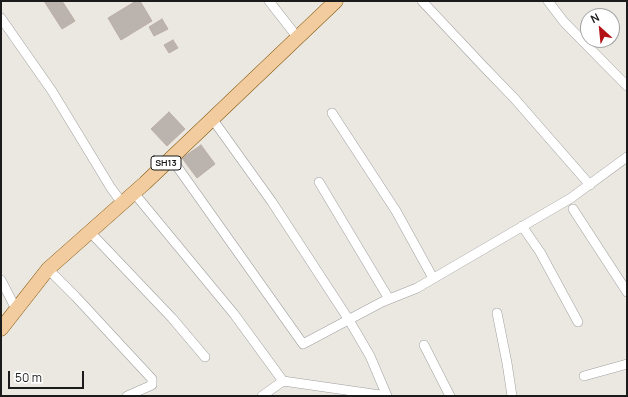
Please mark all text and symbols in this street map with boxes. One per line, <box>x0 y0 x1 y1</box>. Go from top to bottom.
north arrow <box>580 8 620 48</box>
text: N <box>588 9 602 26</box>
road number: SH13 <box>151 156 181 170</box>
scale bar <box>10 363 86 389</box>
text: 50 m <box>15 369 42 386</box>

